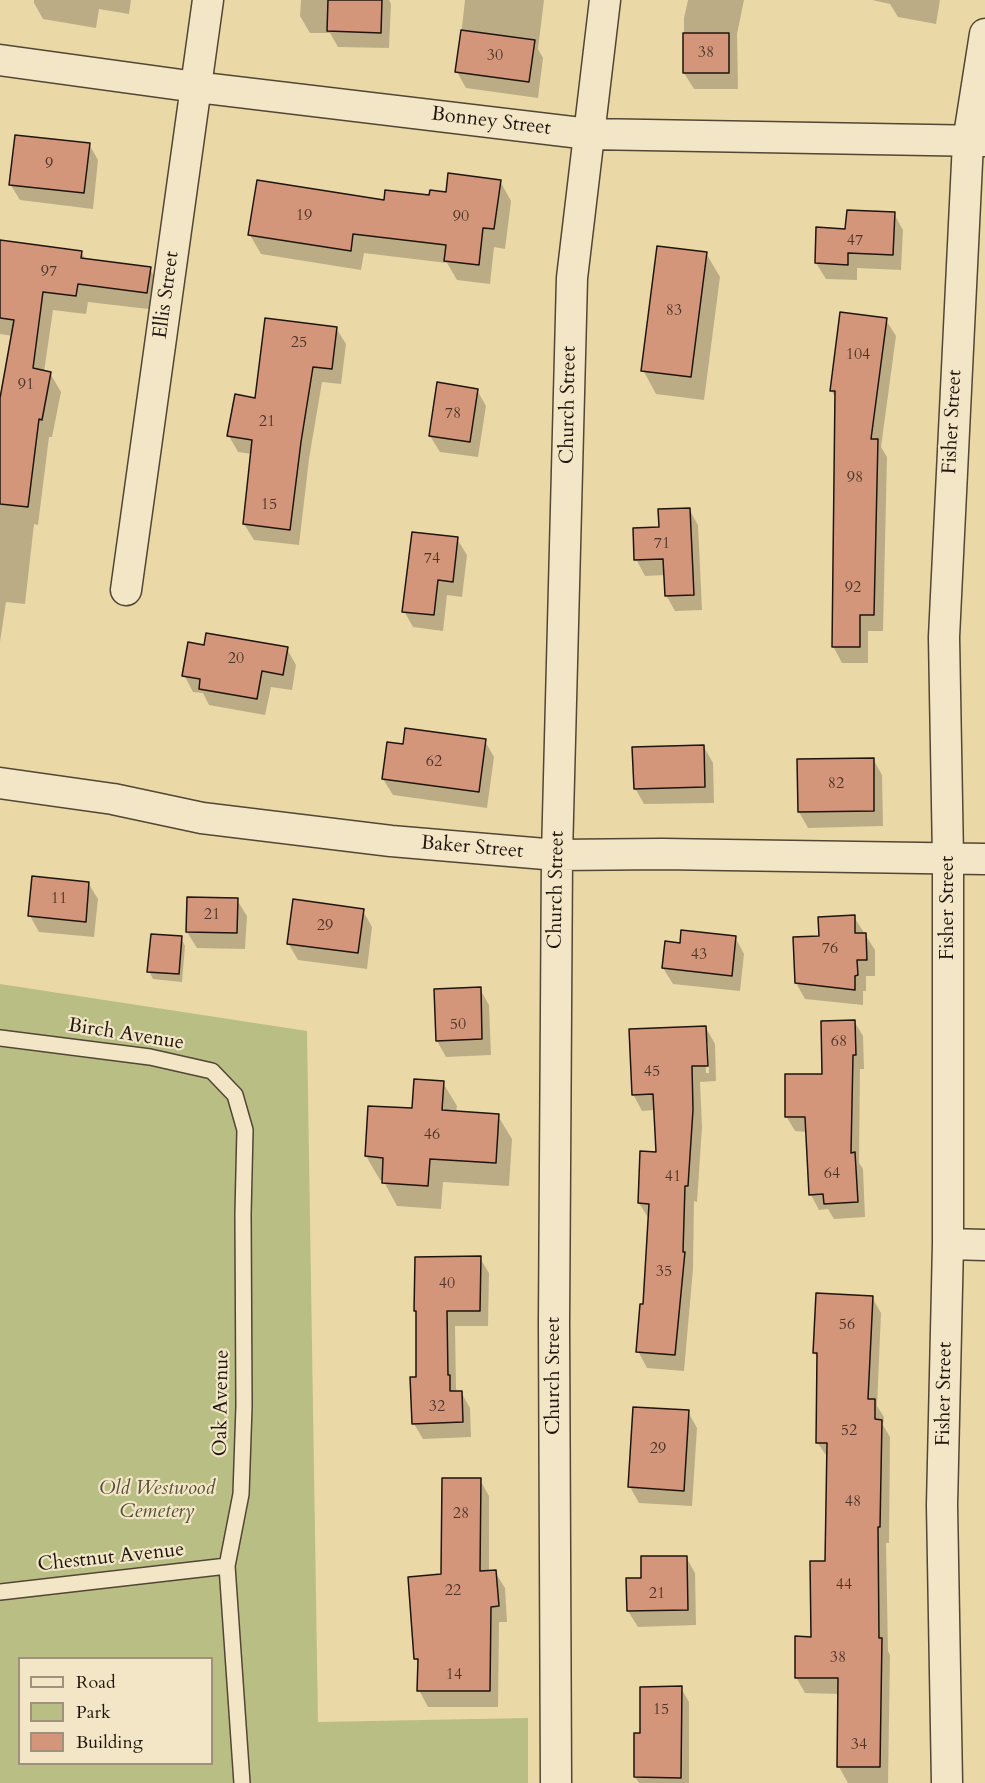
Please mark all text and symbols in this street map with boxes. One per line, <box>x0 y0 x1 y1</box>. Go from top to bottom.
house number: 38 <box>698 43 714 63</box>
house number: 30 <box>487 46 503 66</box>
street label: Bonney Street <box>430 103 552 141</box>
house number: 9 <box>45 154 53 174</box>
house number: 19 <box>296 206 312 226</box>
house number: 90 <box>453 207 469 227</box>
house number: 47 <box>847 231 863 251</box>
street label: Ellis Street <box>149 250 185 340</box>
house number: 97 <box>41 262 57 282</box>
house number: 83 <box>666 301 682 321</box>
house number: 25 <box>291 333 307 353</box>
house number: 104 <box>846 345 870 365</box>
street label: Church Street <box>556 346 582 464</box>
street label: Fisher Street <box>938 369 968 475</box>
house number: 91 <box>18 375 34 395</box>
house number: 78 <box>445 404 461 424</box>
house number: 21 <box>259 412 275 432</box>
house number: 98 <box>847 468 863 488</box>
house number: 15 <box>261 495 277 515</box>
house number: 71 <box>654 534 670 554</box>
house number: 74 <box>424 549 440 569</box>
house number: 92 <box>845 578 861 598</box>
house number: 20 <box>228 649 244 669</box>
house number: 62 <box>426 752 442 772</box>
house number: 82 <box>828 774 844 794</box>
street label: Church Street <box>544 831 570 949</box>
street label: Baker Street <box>420 832 524 864</box>
street label: Fisher Street <box>936 856 960 960</box>
house number: 11 <box>51 889 67 909</box>
house number: 21 <box>204 905 220 925</box>
house number: 29 <box>317 916 333 936</box>
house number: 76 <box>822 939 838 959</box>
house number: 43 <box>691 945 707 965</box>
street label: Birch Avenue <box>66 1014 186 1056</box>
house number: 50 <box>450 1015 466 1035</box>
house number: 68 <box>831 1032 847 1052</box>
house number: 45 <box>644 1062 660 1082</box>
house number: 46 <box>424 1125 440 1145</box>
house number: 64 <box>824 1164 840 1184</box>
house number: 41 <box>665 1167 681 1187</box>
house number: 35 <box>656 1262 672 1282</box>
house number: 40 <box>439 1274 455 1294</box>
house number: 56 <box>839 1315 855 1335</box>
street label: Church Street <box>542 1317 566 1435</box>
street label: Fisher Street <box>932 1342 958 1446</box>
street label: Oak Avenue <box>209 1349 235 1457</box>
house number: 32 <box>429 1397 445 1417</box>
house number: 52 <box>841 1421 857 1441</box>
house number: 29 <box>650 1439 666 1459</box>
park label: Old Westwood Cemetery <box>99 1477 215 1524</box>
house number: 48 <box>845 1492 861 1512</box>
house number: 28 <box>453 1504 469 1524</box>
street label: Chestnut Avenue <box>37 1538 185 1578</box>
house number: 44 <box>836 1575 852 1595</box>
house number: 22 <box>445 1581 461 1601</box>
house number: 21 <box>649 1584 665 1604</box>
house number: 38 <box>830 1648 846 1668</box>
legend <box>18 1657 213 1765</box>
house number: 14 <box>446 1665 462 1685</box>
text: Road <box>76 1670 116 1695</box>
text: Park <box>76 1700 111 1725</box>
house number: 15 <box>653 1700 669 1720</box>
text: Building <box>76 1730 143 1755</box>
house number: 34 <box>851 1735 867 1755</box>

